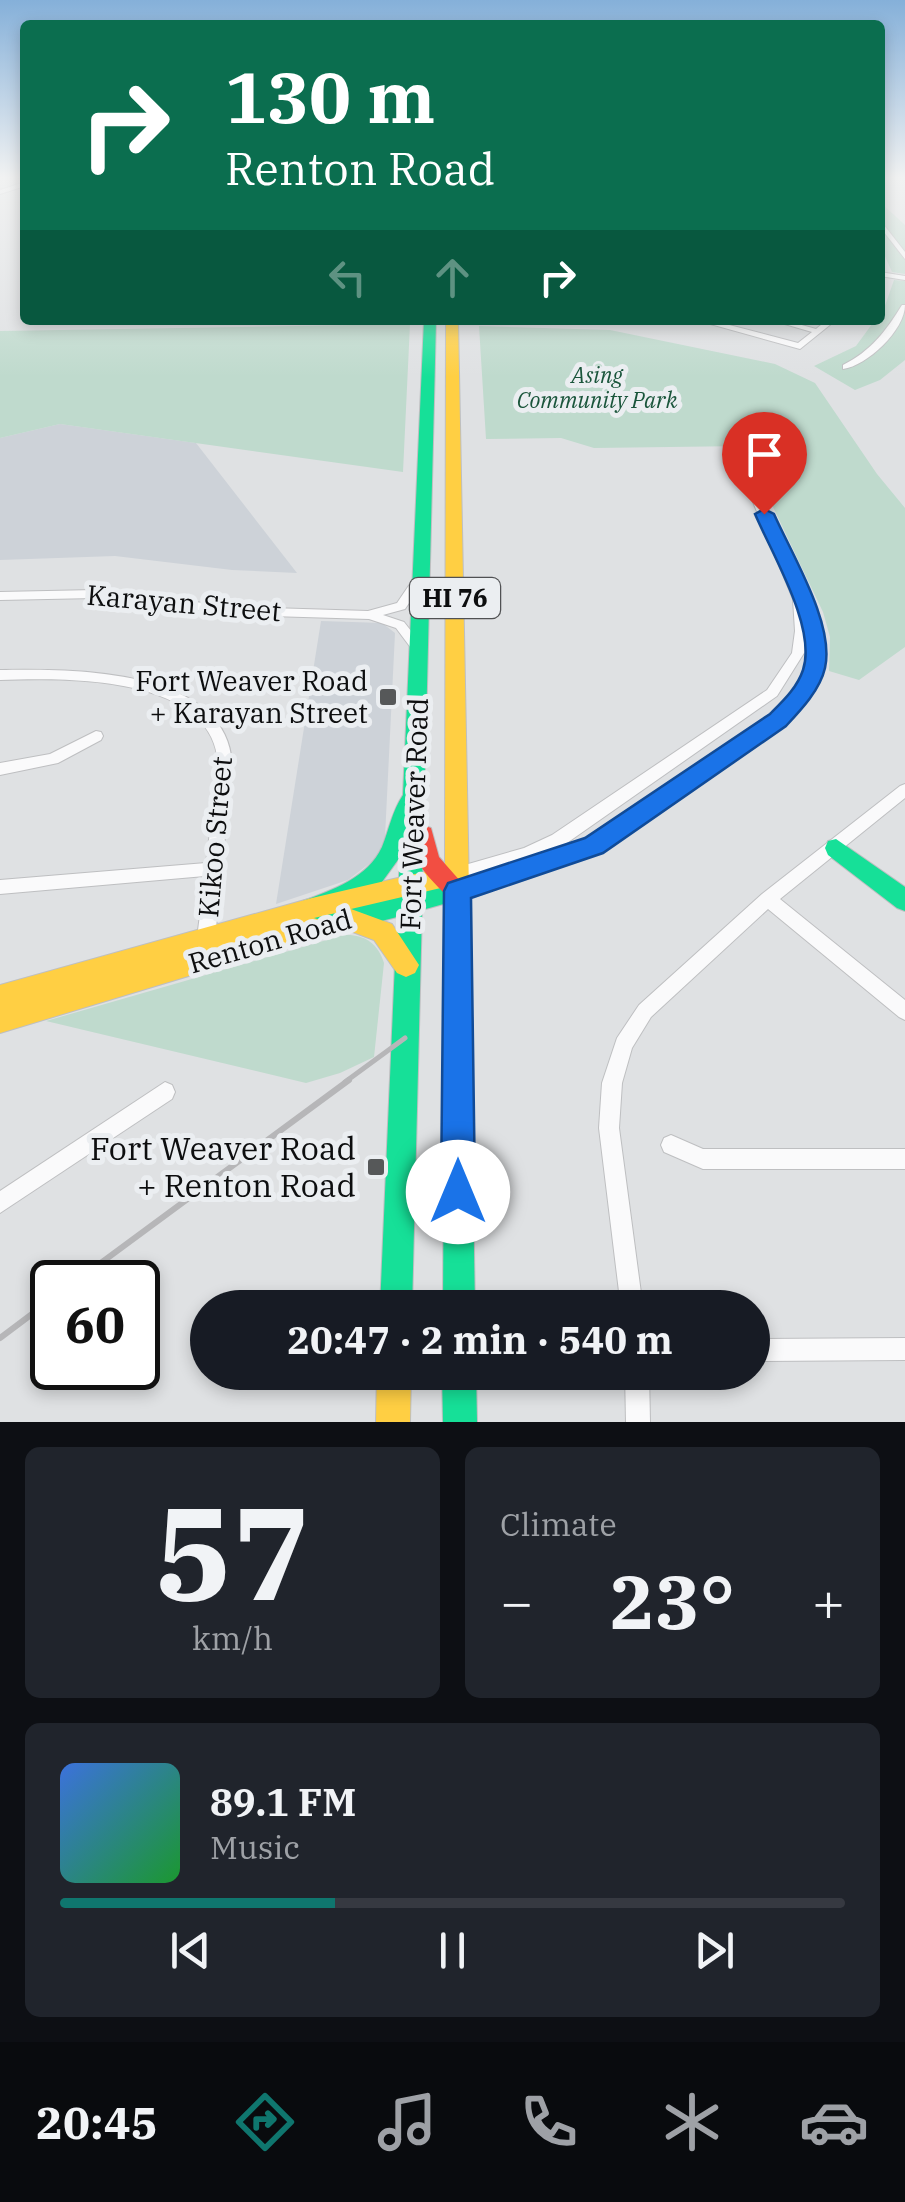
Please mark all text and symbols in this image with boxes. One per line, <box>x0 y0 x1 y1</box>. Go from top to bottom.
text: 130 m <box>225 51 435 142</box>
icon: right <box>60 60 190 190</box>
text: Renton Road <box>225 139 495 197</box>
icon: left <box>320 250 375 305</box>
icon: ahead <box>425 250 480 305</box>
icon: right <box>530 250 585 305</box>
park label: Asing Community Park <box>517 360 678 414</box>
pin <box>722 412 807 515</box>
icon: arrive <box>737 427 792 482</box>
street label: Karayan Street <box>85 576 283 629</box>
road number: HI 76 <box>410 578 500 618</box>
place label: Fort Weaver Road + Karayan Street <box>135 662 368 731</box>
marker: Fort Weaver Road + Karayan Street <box>377 686 399 708</box>
street label: Fort Weaver Road <box>391 697 436 931</box>
street label: Kikoo Street <box>189 755 240 919</box>
street label: Renton Road <box>184 900 356 981</box>
place label: Fort Weaver Road + Renton Road <box>90 1127 356 1206</box>
position arrow <box>406 1140 510 1244</box>
marker: Fort Weaver Road + Renton Road <box>365 1156 387 1178</box>
speed limit sign: 60 <box>30 1260 160 1390</box>
text: 20:47 · 2 min · 540 m <box>287 1315 673 1364</box>
text: 57 <box>154 1467 311 1636</box>
text: Climate <box>500 1503 617 1545</box>
text: 23° <box>610 1552 735 1650</box>
text: − <box>500 1566 533 1637</box>
text: + <box>812 1566 845 1637</box>
text: km/h <box>192 1617 273 1659</box>
text: 89.1 FM <box>210 1777 356 1826</box>
text: Music <box>210 1826 300 1868</box>
icon: previous <box>163 1923 218 1978</box>
icon: pause <box>425 1923 480 1978</box>
icon: next <box>687 1923 742 1978</box>
icon: directions <box>230 2087 300 2157</box>
icon: music <box>372 2087 442 2157</box>
icon: phone <box>514 2087 584 2157</box>
icon: climate <box>657 2087 727 2157</box>
icon: car <box>799 2087 869 2157</box>
text: 20:45 <box>36 2093 158 2151</box>

